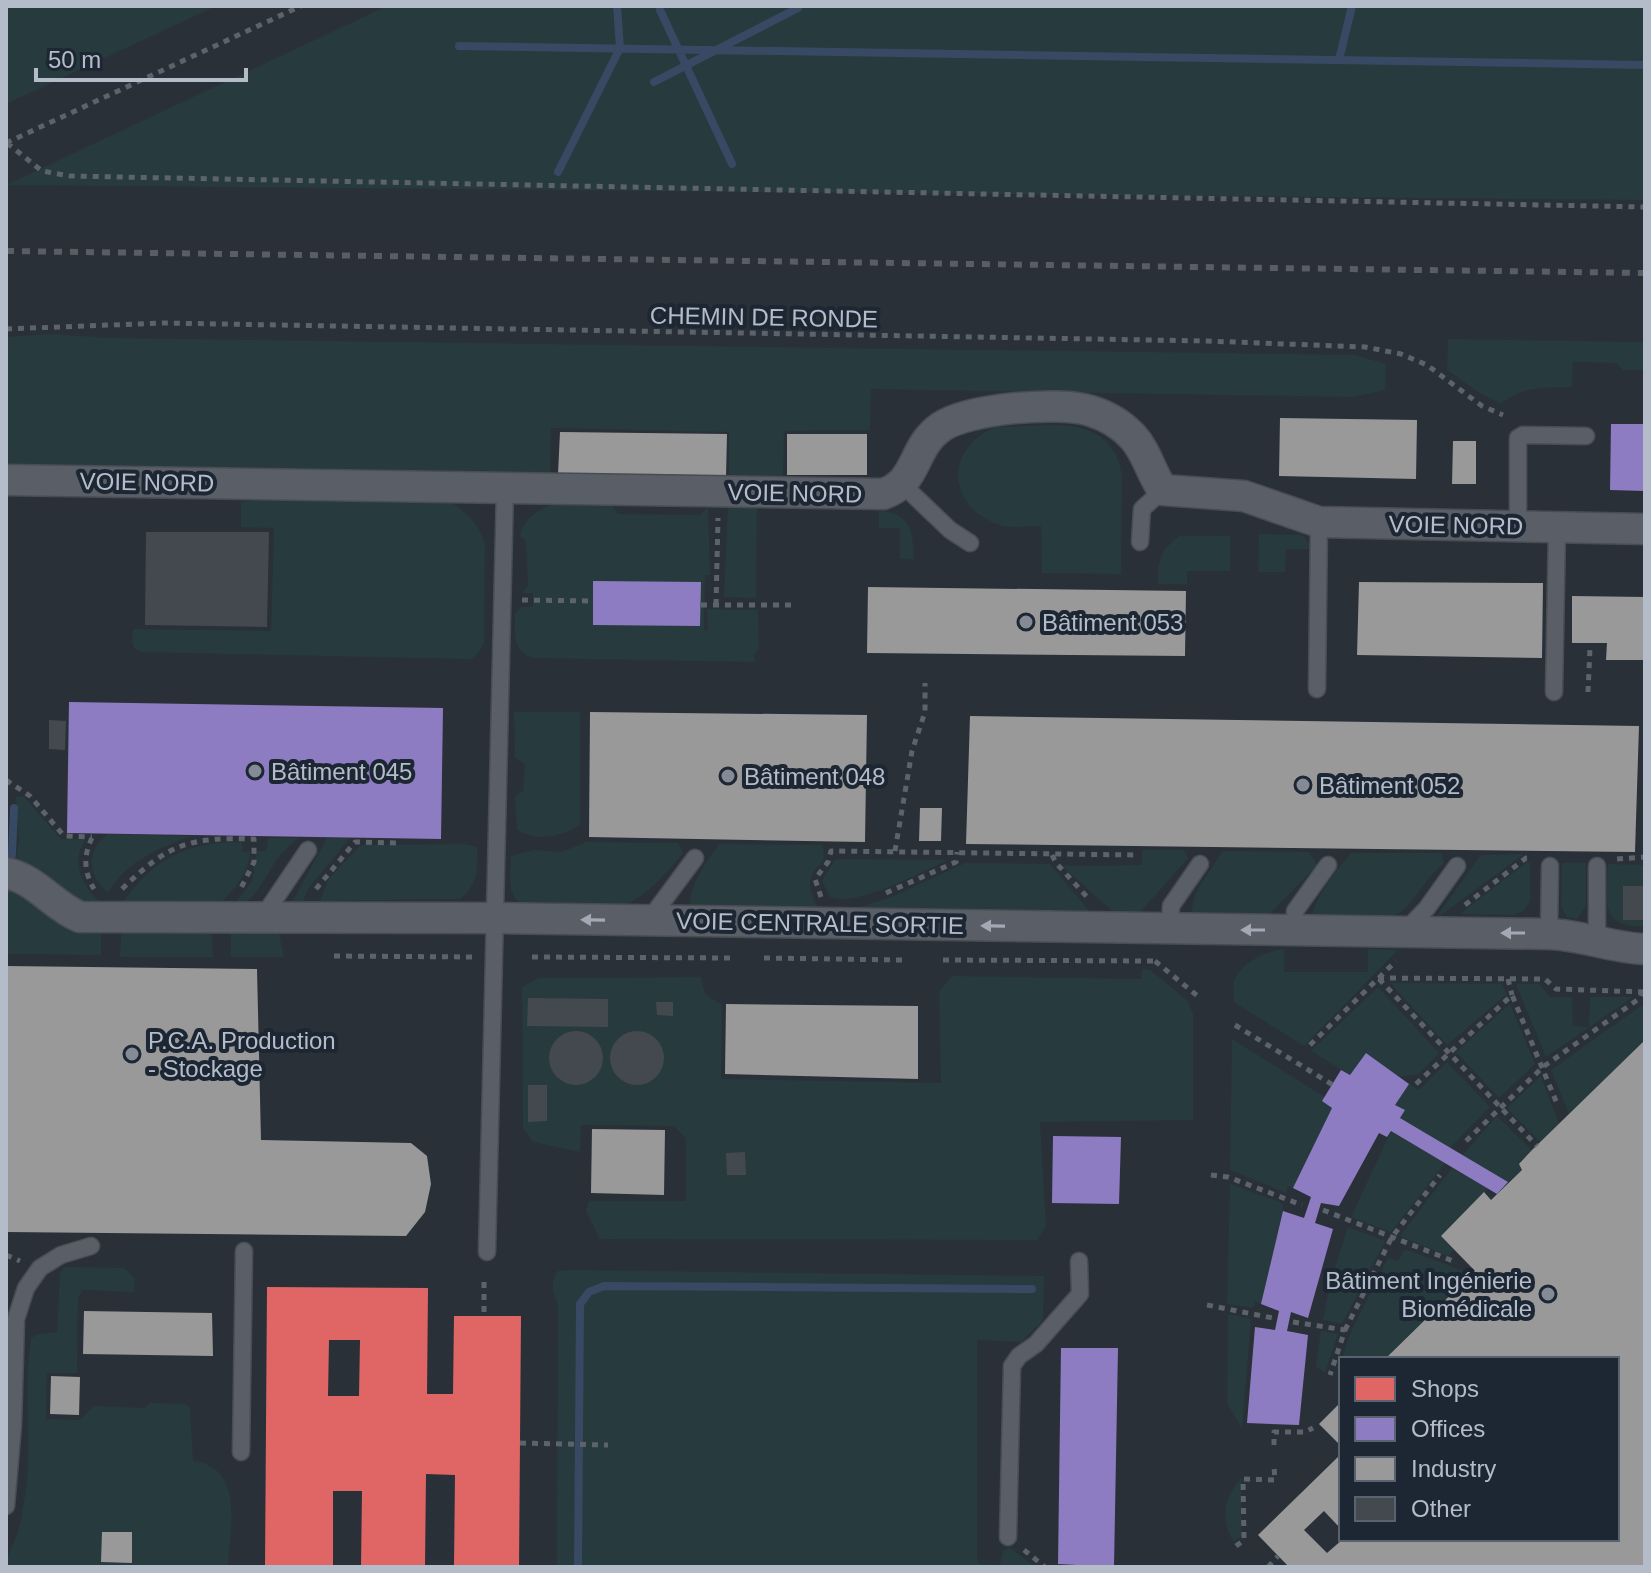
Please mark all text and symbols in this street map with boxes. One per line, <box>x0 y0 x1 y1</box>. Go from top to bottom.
scale bar <box>36 32 246 82</box>
text: 50 m <box>48 46 101 73</box>
street label: CHEMIN DE RONDE <box>650 302 878 332</box>
street label: VOIE NORD <box>79 467 215 497</box>
street label: VOIE NORD <box>727 478 863 508</box>
street label: VOIE NORD <box>1388 510 1524 540</box>
place label: Bâtiment 053 <box>1042 609 1183 636</box>
marker: Bâtiment 053 <box>1017 613 1035 631</box>
place label: Bâtiment 045 <box>271 758 412 785</box>
marker: Bâtiment 045 <box>246 762 264 780</box>
place label: Bâtiment 048 <box>744 763 885 790</box>
marker: Bâtiment 048 <box>719 767 737 785</box>
place label: Bâtiment 052 <box>1319 772 1460 799</box>
marker: Bâtiment 052 <box>1294 776 1312 794</box>
street label: VOIE CENTRALE SORTIE <box>676 907 964 939</box>
one-way arrow <box>580 913 605 926</box>
one-way arrow <box>980 920 1005 932</box>
one-way arrow <box>1240 924 1265 936</box>
one-way arrow <box>1500 927 1525 939</box>
place label: P.C.A. Production - Stockage <box>148 1027 336 1082</box>
marker: P.C.A. Production - Stockage <box>123 1045 141 1063</box>
place label: Bâtiment Ingénierie Biomédicale <box>1325 1267 1532 1322</box>
marker: Bâtiment Ingénierie Biomédicale <box>1539 1285 1557 1303</box>
legend <box>1339 1357 1619 1541</box>
text: Shops <box>1411 1375 1479 1402</box>
text: Offices <box>1411 1415 1485 1442</box>
text: Industry <box>1411 1455 1496 1482</box>
text: Other <box>1411 1495 1471 1522</box>

